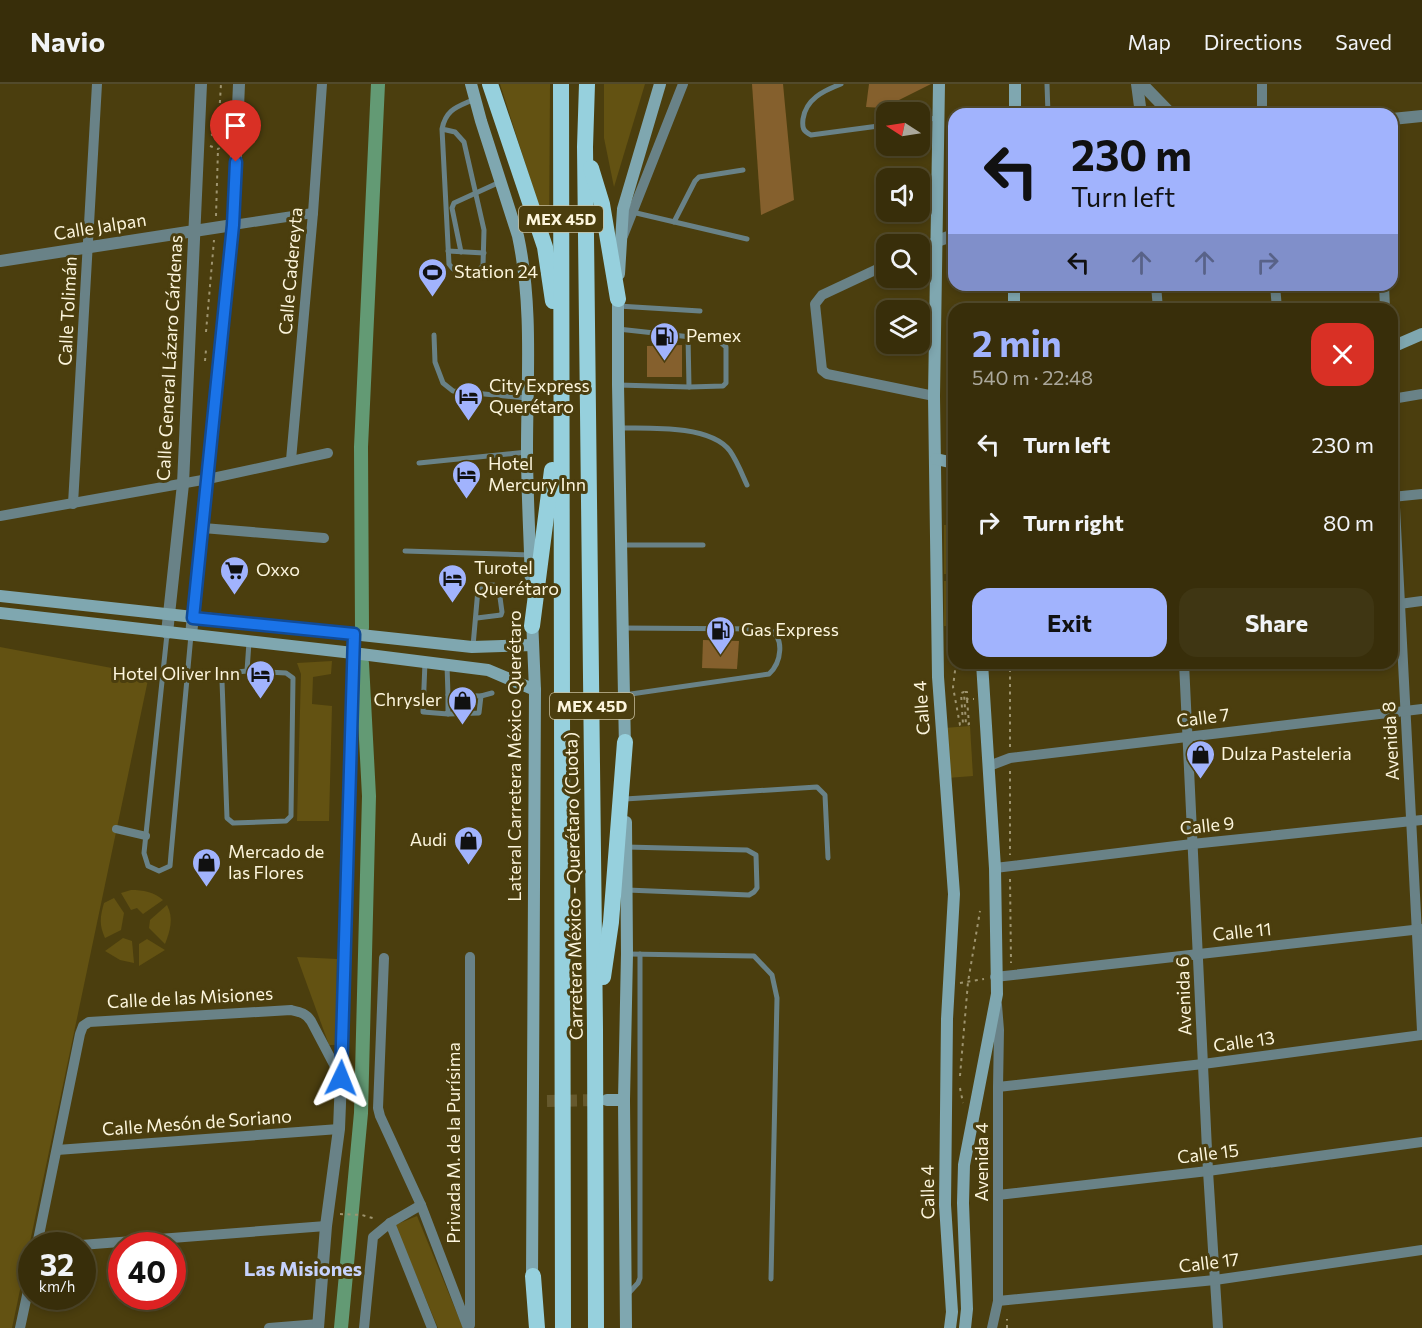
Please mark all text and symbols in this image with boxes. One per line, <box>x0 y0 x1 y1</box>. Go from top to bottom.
text: Navio <box>30 24 105 58</box>
text: Map <box>1128 29 1171 54</box>
text: Directions <box>1204 29 1302 54</box>
text: Saved <box>1335 29 1392 54</box>
pin <box>210 100 261 162</box>
north arrow <box>876 102 930 156</box>
map controls <box>876 102 930 354</box>
icon: arrive <box>219 109 252 142</box>
text: 230 m <box>1071 128 1192 180</box>
icon: left <box>972 132 1050 210</box>
button: sound <box>876 168 930 222</box>
text: Turn left <box>1071 180 1175 213</box>
street label: Calle Cadereyta <box>273 206 307 335</box>
road number: MEX 45D <box>519 206 603 232</box>
street label: Calle Jalpan <box>52 208 148 244</box>
street label: Calle General Lázaro Cárdenas <box>152 234 186 481</box>
button: search <box>876 234 930 288</box>
icon: left <box>1062 246 1095 279</box>
icon: ahead <box>1125 246 1158 279</box>
icon: ahead <box>1188 246 1221 279</box>
icon: right <box>1251 246 1284 279</box>
street label: Calle Tolimán <box>53 256 81 366</box>
sports icon: Station 24 <box>417 256 449 298</box>
place label: Station 24 <box>454 260 538 282</box>
button: layers <box>876 300 930 354</box>
fuel station icon: Pemex <box>649 320 681 362</box>
text: 2 min <box>972 320 1062 364</box>
button: close <box>1311 323 1374 386</box>
place label: Pemex <box>686 324 742 346</box>
text: 540 m · 22:48 <box>972 365 1093 389</box>
place label: City Express Querétaro <box>489 374 590 417</box>
hotel icon: City Express Querétaro <box>452 380 484 422</box>
icon: left <box>972 428 1005 461</box>
text: Turn left <box>1023 431 1110 458</box>
text: 230 m <box>1311 431 1374 458</box>
place label: Hotel Mercury Inn <box>488 452 586 495</box>
hotel icon: Hotel Mercury Inn <box>451 458 483 500</box>
icon: right <box>972 506 1005 539</box>
text: Turn right <box>1023 509 1124 536</box>
text: 80 m <box>1323 509 1374 536</box>
supermarket icon: Oxxo <box>219 554 251 596</box>
place label: Turotel Querétaro <box>474 556 559 599</box>
place label: Oxxo <box>256 558 300 580</box>
hotel icon: Turotel Querétaro <box>437 562 469 604</box>
button: Exit <box>972 588 1167 657</box>
button: Share <box>1179 588 1374 657</box>
street label: Lateral Carretera México Querétaro <box>503 610 525 902</box>
fuel station icon: Gas Express <box>704 614 736 656</box>
place label: Gas Express <box>741 618 839 640</box>
hotel icon: Hotel Oliver Inn <box>245 658 277 700</box>
place label: Hotel Oliver Inn <box>113 662 240 684</box>
street label: Calle 4 <box>908 680 934 736</box>
shop icon: Chrysler <box>447 684 479 726</box>
place label: Chrysler <box>374 688 442 710</box>
road number: MEX 45D <box>550 693 634 719</box>
street label: Avenida 8 <box>1377 701 1403 781</box>
street label: Calle 7 <box>1175 703 1231 731</box>
street label: Carretera México - Querétaro (Cuota) <box>559 732 587 1040</box>
shop icon: Dulza Pasteleria <box>1184 738 1216 780</box>
place label: Dulza Pasteleria <box>1221 742 1352 764</box>
street label: Calle 9 <box>1179 811 1235 839</box>
shop icon: Audi <box>452 824 484 866</box>
place label: Audi <box>410 828 447 850</box>
place label: Mercado de las Flores <box>228 840 324 883</box>
shop icon: Mercado de las Flores <box>191 846 223 888</box>
street label: Calle 11 <box>1211 917 1273 945</box>
street label: Avenida 6 <box>1171 956 1195 1036</box>
street label: Calle de las Misiones <box>106 982 274 1012</box>
street label: Calle 13 <box>1212 1026 1276 1056</box>
street label: Privada M. de la Purísima <box>442 1042 464 1244</box>
position arrow <box>309 1046 373 1110</box>
street label: Calle Mesón de Soriano <box>101 1104 293 1140</box>
street label: Avenida 4 <box>970 1122 992 1202</box>
street label: Calle 15 <box>1176 1138 1240 1168</box>
street label: Calle 4 <box>916 1164 938 1220</box>
speed limit sign: 40 <box>108 1232 186 1310</box>
text: 32 <box>40 1245 74 1282</box>
street label: Calle 17 <box>1177 1247 1241 1277</box>
district label: Las Misiones <box>244 1256 362 1280</box>
text: km/h <box>39 1277 75 1295</box>

